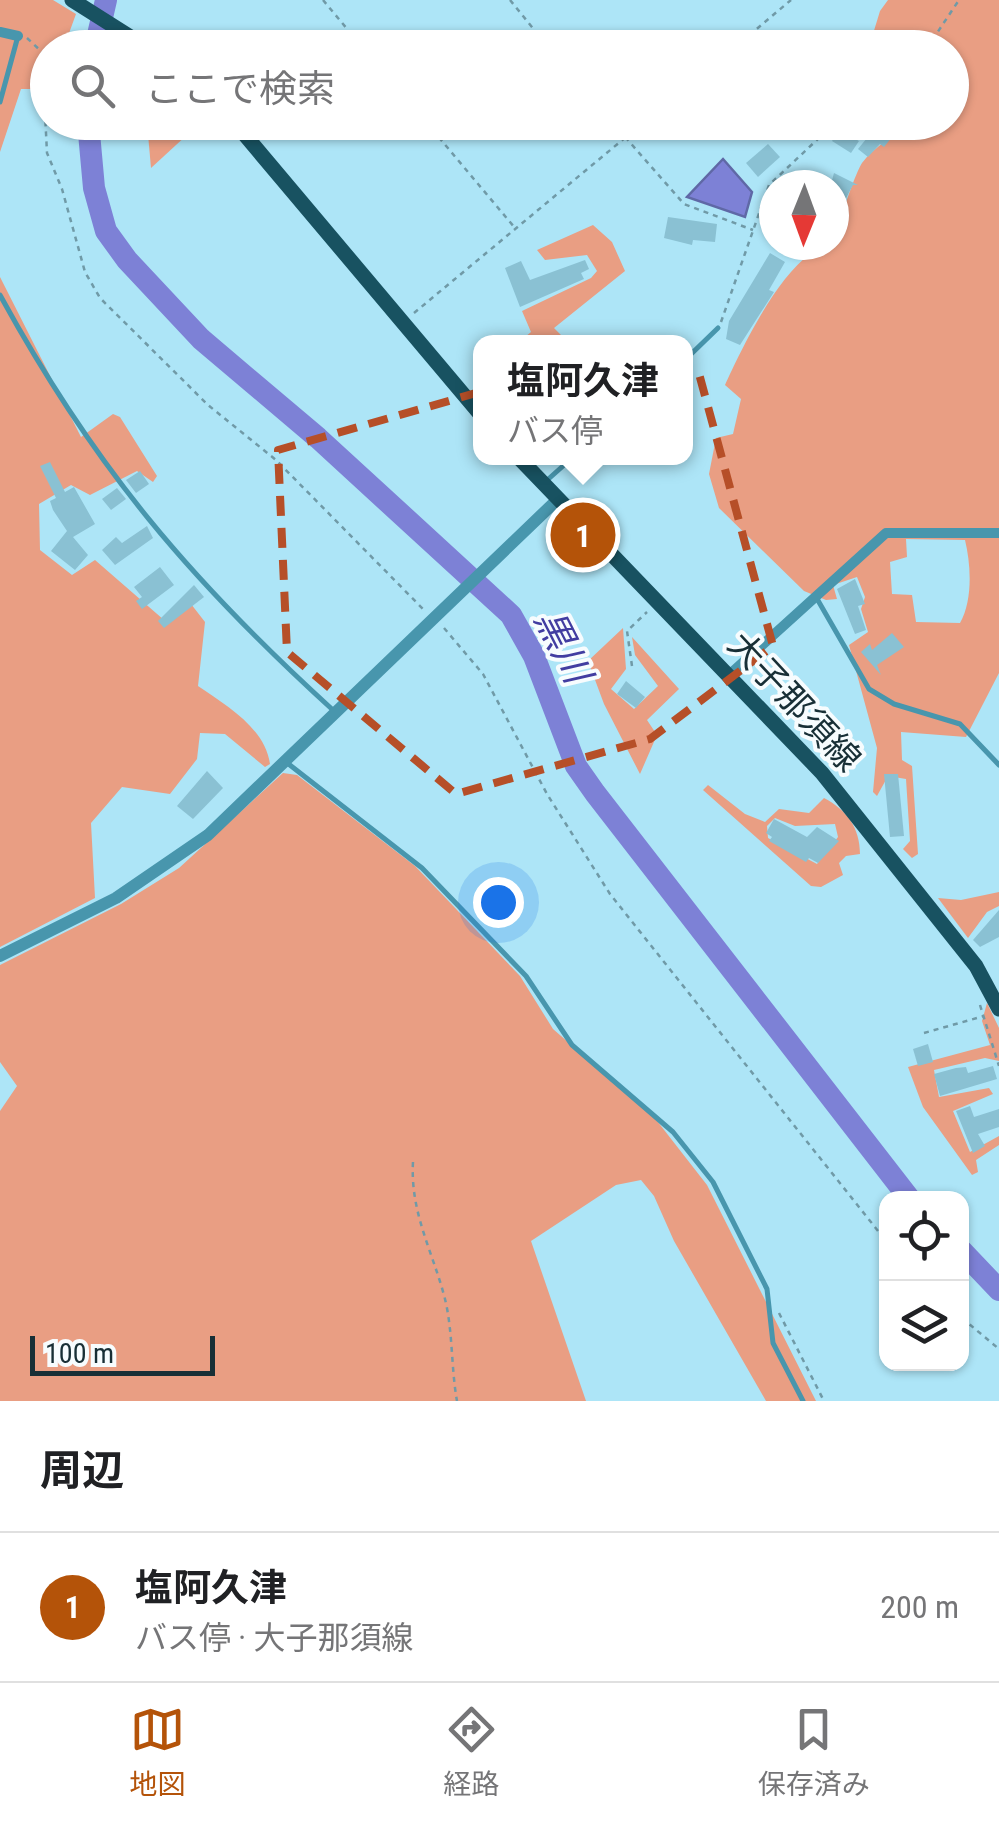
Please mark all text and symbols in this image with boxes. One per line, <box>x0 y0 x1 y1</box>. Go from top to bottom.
search box <box>30 30 969 140</box>
icon: search <box>65 58 120 113</box>
text: ここで検索 <box>145 67 335 111</box>
north arrow <box>759 170 849 260</box>
popup <box>473 335 693 465</box>
text: 塩阿久津 <box>507 359 659 403</box>
text: バス停 <box>507 412 603 450</box>
pin: 1 <box>550 498 616 572</box>
water label: 黒川 <box>526 602 602 693</box>
street label: 大子那須線 <box>719 624 869 780</box>
your location <box>473 877 524 928</box>
map controls <box>879 1191 969 1371</box>
button: locate <box>879 1191 969 1281</box>
button: layers <box>879 1281 969 1371</box>
scale bar <box>30 1331 215 1376</box>
text: 100 m <box>45 1337 114 1370</box>
text: 周辺 <box>40 1446 124 1495</box>
text: 塩阿久津 <box>135 1566 287 1610</box>
text: 1 <box>64 1588 81 1626</box>
text: 200 m <box>880 1588 959 1626</box>
text: バス停 · 大子那須線 <box>135 1619 414 1657</box>
tab: 地図 <box>129 1702 185 1802</box>
tab: 経路 <box>443 1702 500 1802</box>
tab: 保存済み <box>758 1702 870 1802</box>

